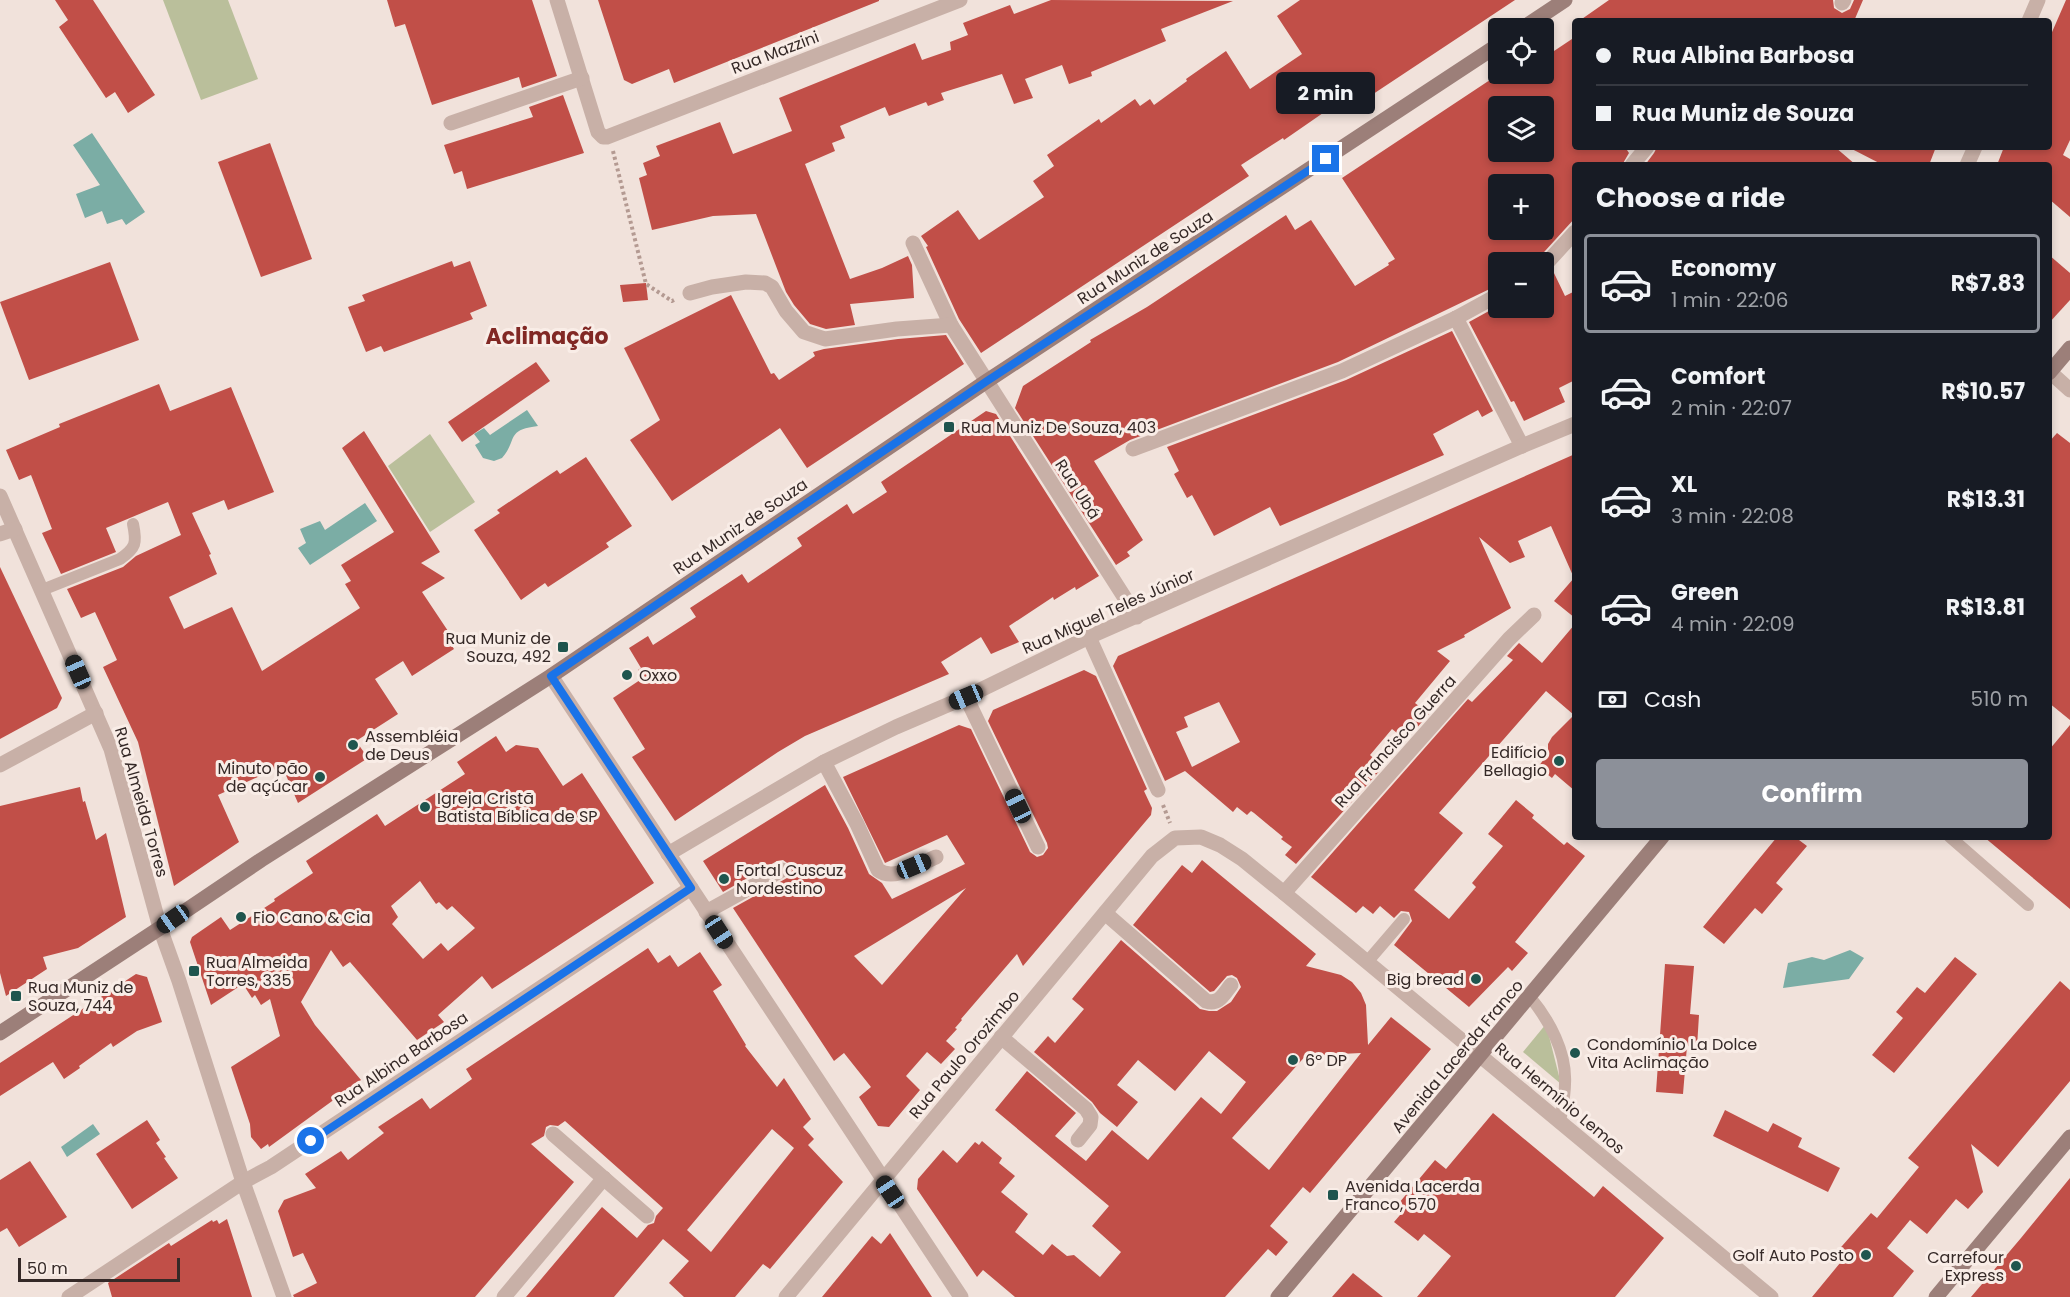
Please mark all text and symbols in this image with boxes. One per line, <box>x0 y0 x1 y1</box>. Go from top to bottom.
map controls <box>1488 18 1554 318</box>
button: locate <box>1488 18 1554 84</box>
street label: Rua Mazzini <box>728 25 822 80</box>
text: Rua Albina Barbosa <box>1632 40 1854 71</box>
callout: 2 min <box>1276 72 1376 114</box>
text: 2 min <box>1297 79 1354 107</box>
button: layers <box>1488 96 1554 162</box>
text: Rua Muniz de Souza <box>1632 98 1854 129</box>
route end <box>1312 145 1339 172</box>
button: + <box>1488 174 1554 240</box>
text: Choose a ride <box>1596 179 1785 216</box>
street label: Rua Muniz de Souza <box>1073 205 1218 310</box>
button: − <box>1488 252 1554 318</box>
text: Economy <box>1671 253 1776 284</box>
icon: car <box>1599 257 1653 311</box>
text: R$7.83 <box>1951 268 2025 299</box>
text: 1 min · 22:06 <box>1671 286 1789 314</box>
district label: Aclimação <box>485 321 609 352</box>
text: Comfort <box>1671 361 1765 392</box>
icon: car <box>1599 365 1653 419</box>
text: R$10.57 <box>1941 376 2025 407</box>
text: 2 min · 22:07 <box>1671 394 1792 422</box>
place label: Rua Muniz De Souza, 403 <box>961 416 1156 439</box>
marker: Rua Muniz De Souza, 403 <box>942 420 956 434</box>
street label: Rua Ubá <box>1050 455 1106 524</box>
text: XL <box>1671 469 1697 500</box>
street label: Rua Muniz de Souza <box>668 473 812 580</box>
icon: car <box>1599 473 1653 527</box>
text: R$13.31 <box>1947 484 2025 515</box>
text: 3 min · 22:08 <box>1671 502 1794 530</box>
street label: Rua Miguel Teles Júnior <box>1019 563 1198 660</box>
text: Green <box>1671 577 1739 608</box>
icon: car <box>1599 581 1653 635</box>
text: R$13.81 <box>1946 592 2025 623</box>
text: 4 min · 22:09 <box>1671 610 1795 638</box>
place label: Rua Muniz de Souza, 492 <box>445 627 551 668</box>
marker: Rua Muniz de Souza, 492 <box>556 640 570 654</box>
car <box>62 652 94 692</box>
place label: Oxxo <box>639 664 677 687</box>
marker: Oxxo <box>620 668 634 682</box>
street label: Rua Francisco Guerra <box>1329 670 1461 813</box>
car <box>946 682 986 712</box>
icon: cash <box>1596 683 1629 716</box>
text: Cash <box>1644 684 1701 715</box>
text: 510 m <box>1971 685 2028 713</box>
street label: Rua Almeida Torres <box>109 724 174 880</box>
place label: Assembléia de Deus <box>365 725 458 766</box>
marker: Assembléia de Deus <box>346 738 360 752</box>
place label: Edifício Bellagio <box>1484 741 1547 782</box>
marker: Edifício Bellagio <box>1552 754 1566 768</box>
place label: Minuto pão de açúcar <box>218 757 308 798</box>
button: Confirm <box>1596 759 2028 828</box>
marker: Minuto pão de açúcar <box>313 770 327 784</box>
car <box>1002 786 1034 826</box>
place label: Igreja Cristã Batista Bíblica de SP <box>437 787 598 828</box>
marker: Igreja Cristã Batista Bíblica de SP <box>418 800 432 814</box>
car <box>894 851 934 881</box>
place label: Fortal Cuscuz Nordestino <box>736 859 843 900</box>
marker: Fortal Cuscuz Nordestino <box>717 872 731 886</box>
car <box>153 901 193 937</box>
place label: Fio Cano & Cia <box>253 906 371 929</box>
marker: Fio Cano & Cia <box>234 910 248 924</box>
car <box>702 912 736 952</box>
place label: Rua Almeida Torres, 335 <box>206 951 308 992</box>
marker: Rua Almeida Torres, 335 <box>187 964 201 978</box>
place label: Big bread <box>1387 968 1464 991</box>
marker: Big bread <box>1469 972 1483 986</box>
street label: Avenida Lacerda Franco <box>1386 975 1529 1138</box>
place label: Rua Muniz de Souza, 744 <box>28 976 134 1017</box>
street label: Rua Paulo Orozimbo <box>904 985 1025 1124</box>
marker: Rua Muniz de Souza, 744 <box>9 989 23 1003</box>
street label: Rua Albina Barbosa <box>330 1006 473 1113</box>
place label: Condomínio La Dolce Vita Aclimação <box>1587 1033 1757 1074</box>
street label: Rua Hermínio Lemos <box>1490 1037 1630 1160</box>
marker: Condomínio La Dolce Vita Aclimação <box>1568 1046 1582 1060</box>
place label: 6º DP <box>1305 1049 1347 1072</box>
marker: 6º DP <box>1286 1053 1300 1067</box>
route start <box>297 1127 324 1154</box>
car <box>872 1172 908 1212</box>
place label: Avenida Lacerda Franco, 570 <box>1345 1175 1480 1216</box>
marker: Avenida Lacerda Franco, 570 <box>1326 1188 1340 1202</box>
place label: Golf Auto Posto <box>1733 1244 1854 1267</box>
place label: Carrefour Express <box>1927 1246 2004 1287</box>
marker: Golf Auto Posto <box>1859 1248 1873 1262</box>
scale bar <box>18 1255 180 1282</box>
text: 50 m <box>27 1257 68 1280</box>
marker: Carrefour Express <box>2009 1259 2023 1273</box>

